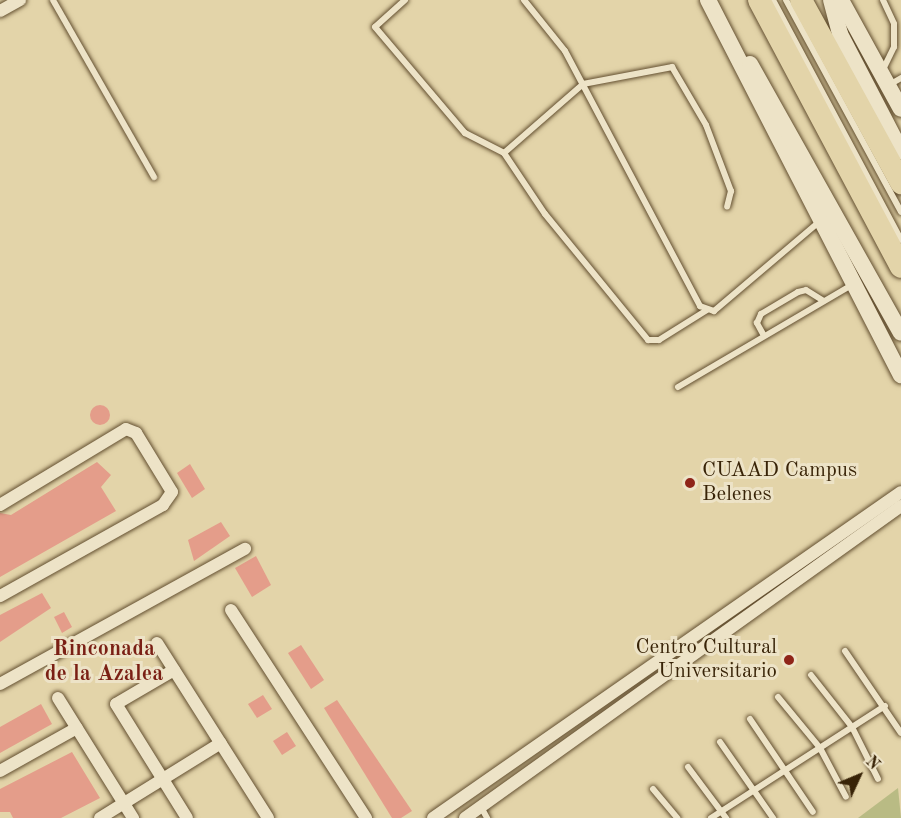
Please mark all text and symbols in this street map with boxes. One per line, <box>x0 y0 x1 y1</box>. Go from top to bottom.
place label: CUAAD Campus Belenes <box>702 458 857 508</box>
marker: CUAAD Campus Belenes <box>683 476 697 490</box>
place label: Centro Cultural Universitario <box>636 635 777 685</box>
district label: Rinconada de la Azalea <box>45 636 163 688</box>
marker: Centro Cultural Universitario <box>782 653 796 667</box>
north arrow <box>829 746 889 806</box>
text: N <box>862 754 882 773</box>

